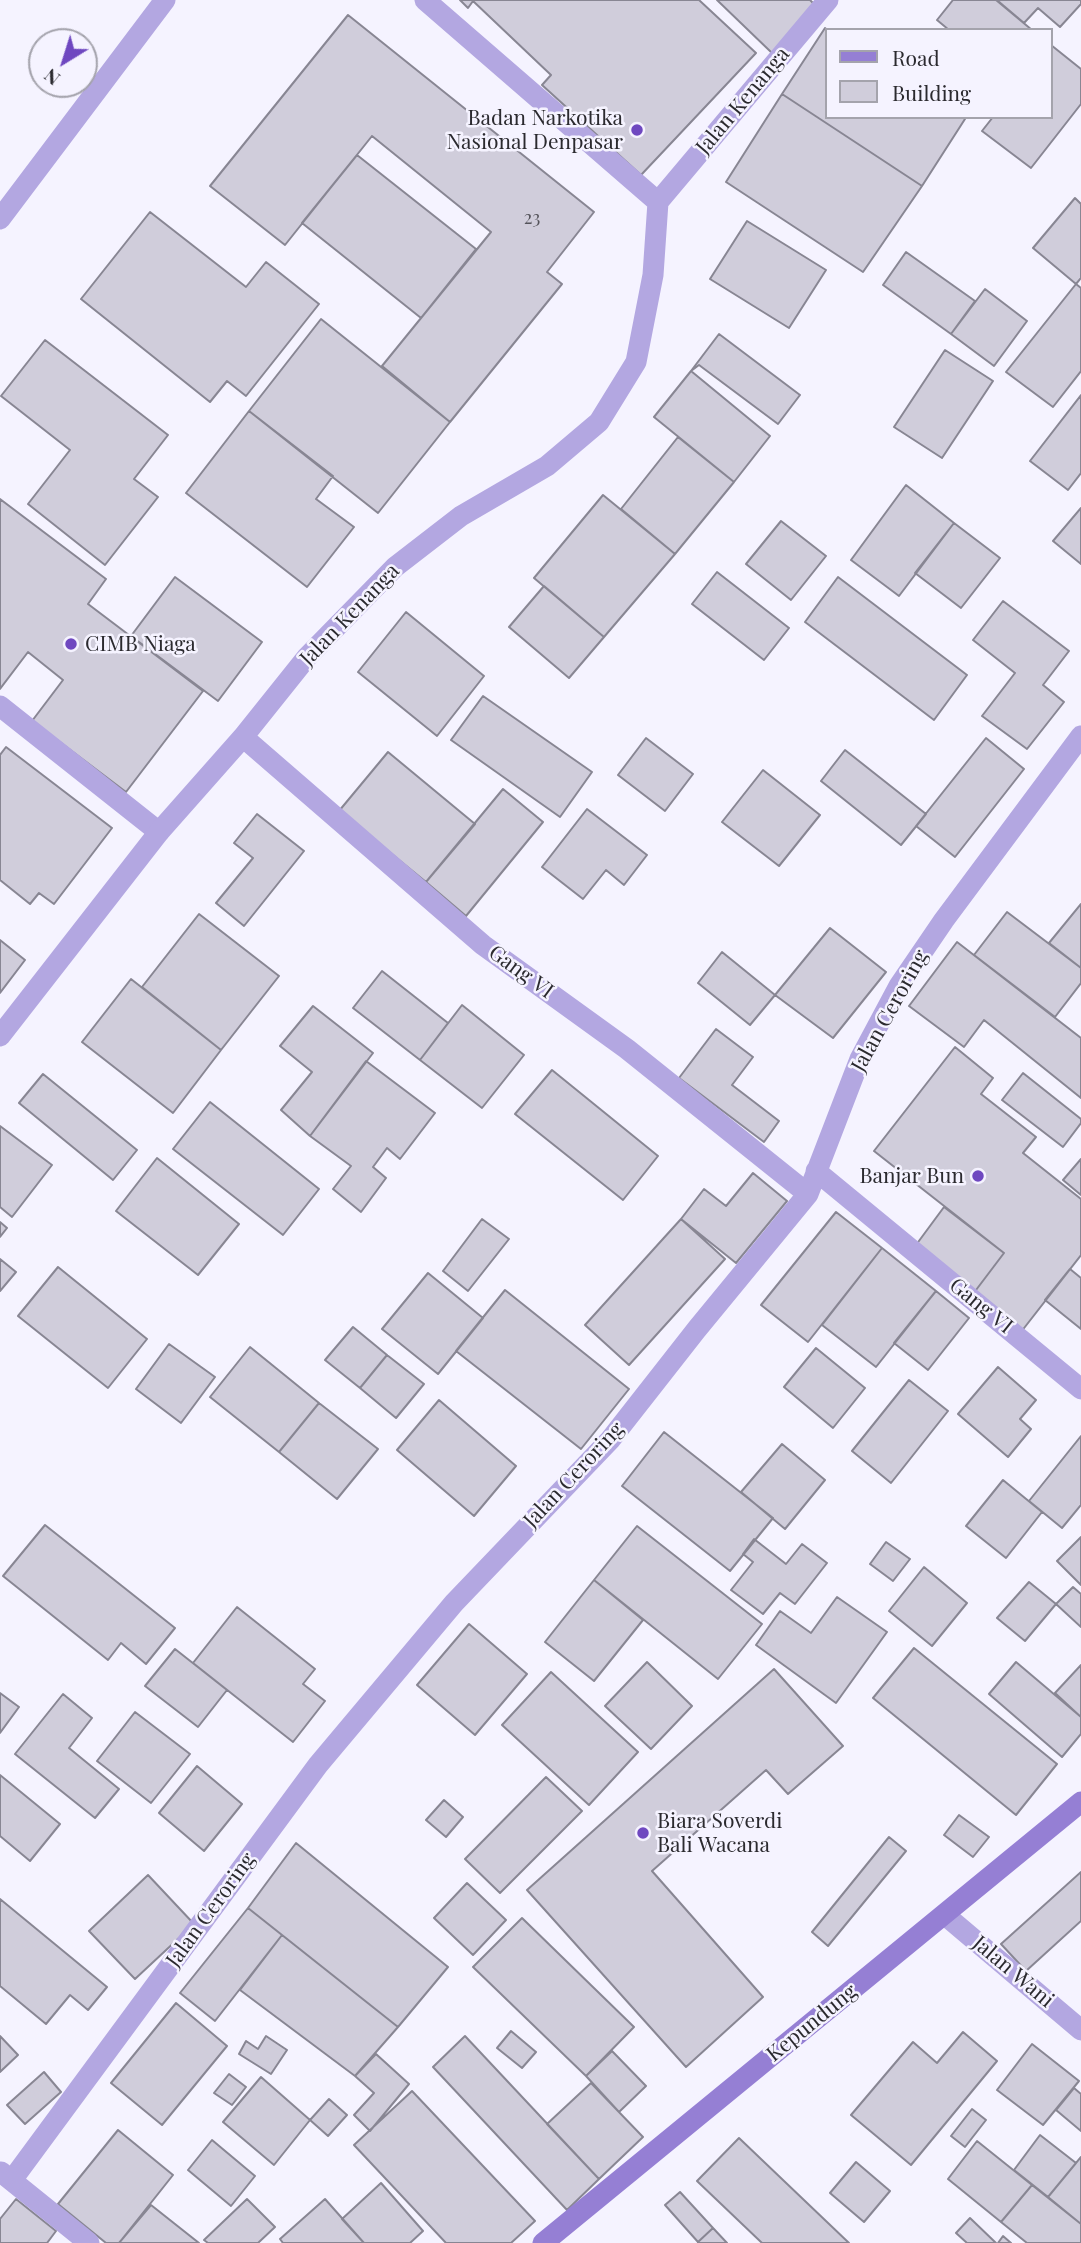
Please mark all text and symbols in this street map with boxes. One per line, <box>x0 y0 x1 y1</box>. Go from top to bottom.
north arrow <box>28 28 98 98</box>
legend <box>825 28 1053 119</box>
street label: Jalan Kenanga <box>691 42 795 160</box>
text: Road <box>892 43 940 71</box>
text: N <box>38 64 65 92</box>
text: Building <box>892 78 971 106</box>
place label: Badan Narkotika Nasional Denpasar <box>447 105 623 155</box>
marker: Badan Narkotika Nasional Denpasar <box>629 122 645 138</box>
house number: 23 <box>524 207 540 229</box>
street label: Jalan Kenanga <box>295 559 405 671</box>
place label: CIMB Niaga <box>85 631 196 657</box>
marker: CIMB Niaga <box>63 636 79 652</box>
street label: Gang VI <box>484 940 558 1004</box>
street label: Jalan Ceroring <box>846 946 934 1076</box>
place label: Banjar Bun <box>859 1163 964 1189</box>
marker: Banjar Bun <box>970 1168 986 1184</box>
street label: Gang VI <box>944 1273 1018 1339</box>
street label: Jalan Ceroring <box>519 1417 629 1533</box>
place label: Biara Soverdi Bali Wacana <box>657 1808 782 1858</box>
marker: Biara Soverdi Bali Wacana <box>635 1825 651 1841</box>
street label: Jalan Ceroring <box>161 1848 261 1972</box>
street label: Jalan Wani <box>967 1931 1059 2013</box>
street label: Kepundung <box>762 1979 862 2067</box>

